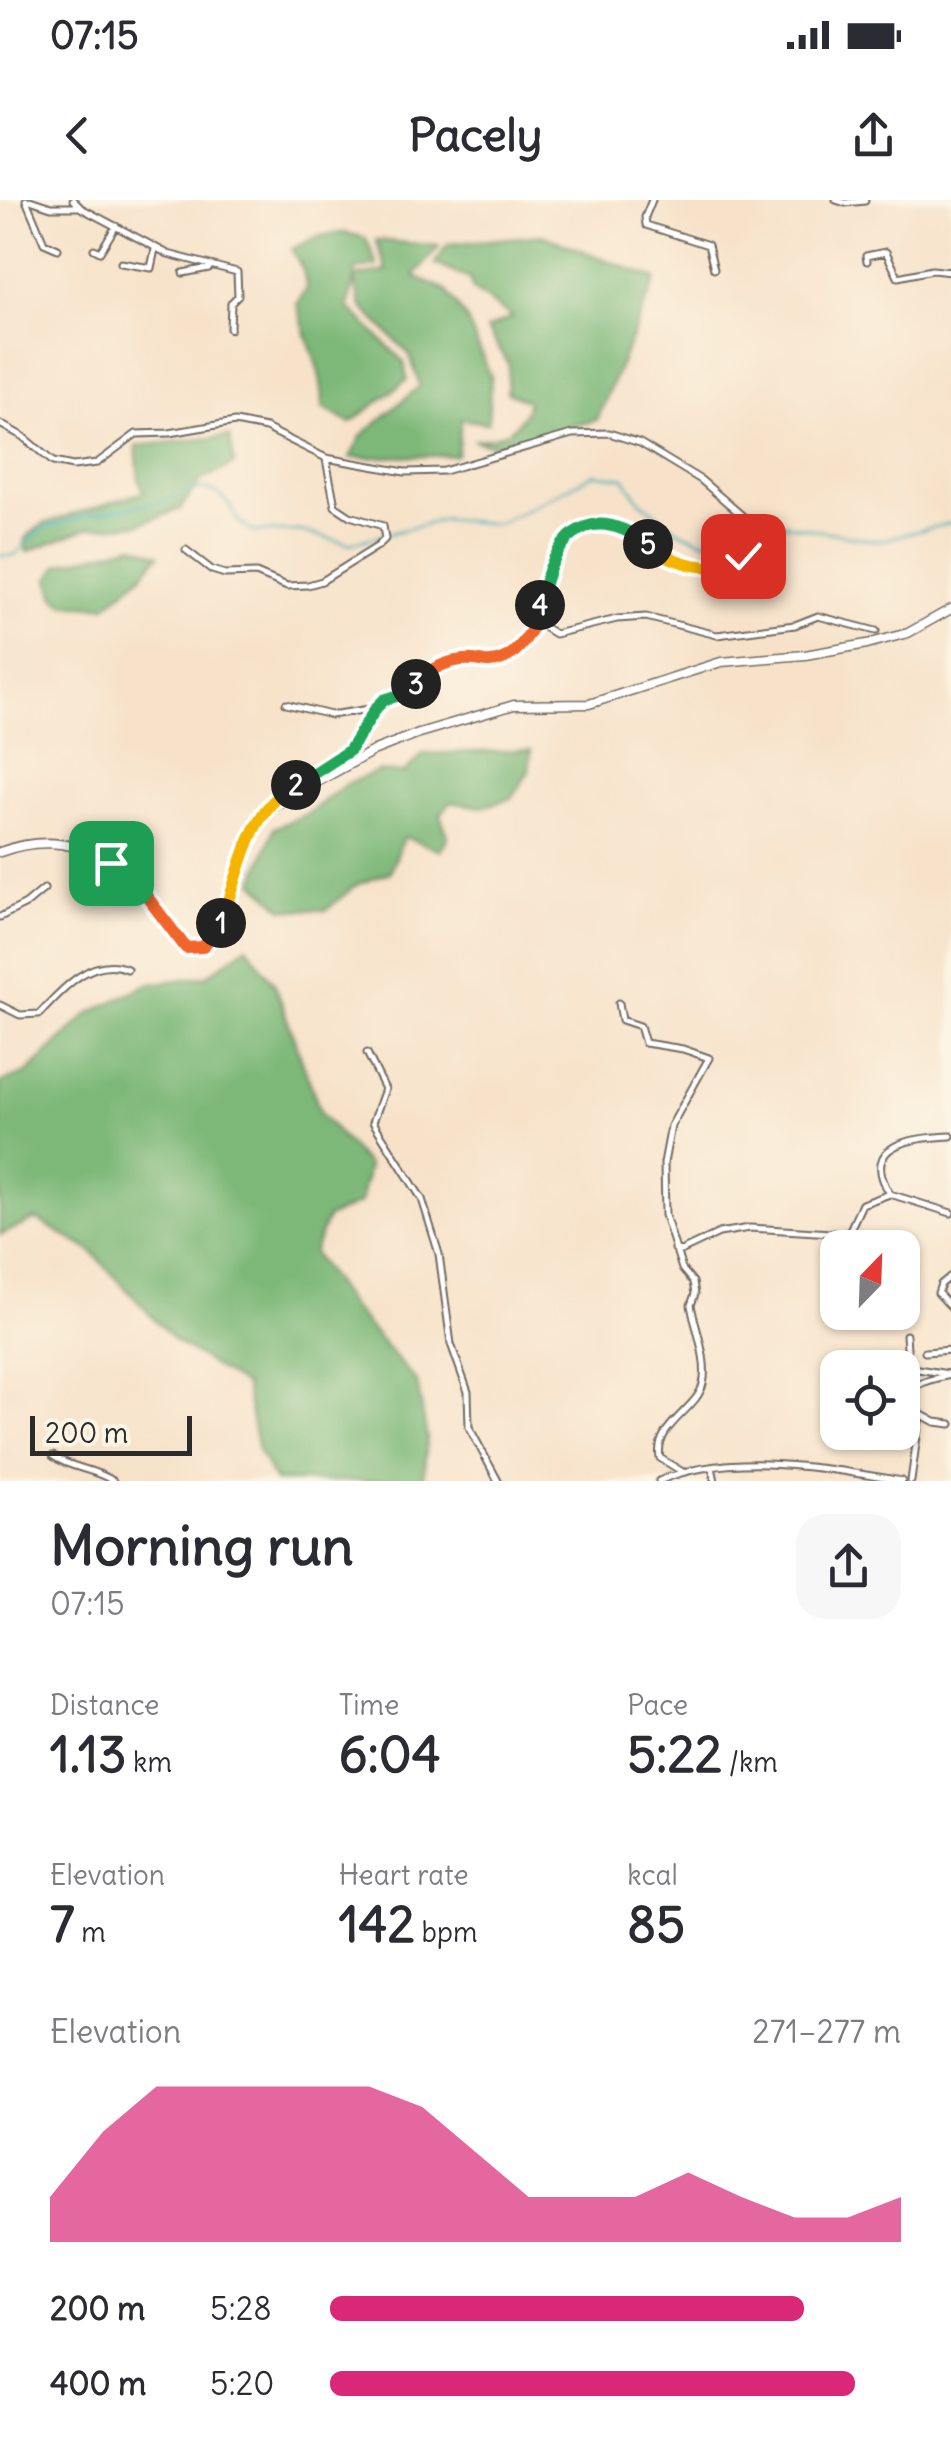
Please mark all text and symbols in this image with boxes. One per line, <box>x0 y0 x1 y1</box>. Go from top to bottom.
text: 07:15 <box>50 12 139 59</box>
text: Pacely <box>409 107 542 163</box>
icon: back <box>50 108 105 163</box>
icon: share <box>846 108 901 163</box>
pin <box>701 514 786 599</box>
pin: 5 <box>623 519 673 569</box>
text: 5 <box>640 526 656 562</box>
icon: check <box>716 529 771 584</box>
pin: 4 <box>515 580 565 630</box>
text: 4 <box>532 587 548 623</box>
pin: 3 <box>391 659 441 709</box>
text: 3 <box>408 666 424 702</box>
pin: 2 <box>271 760 321 810</box>
text: 2 <box>288 767 304 803</box>
pin <box>69 821 154 906</box>
icon: arrive <box>84 836 139 891</box>
pin: 1 <box>196 898 246 948</box>
text: 1 <box>215 905 227 941</box>
north arrow <box>820 1230 920 1330</box>
map controls <box>820 1230 920 1450</box>
button: locate <box>820 1350 920 1450</box>
scale bar <box>30 1411 192 1456</box>
text: 200 m <box>45 1415 128 1451</box>
text: Morning run <box>50 1511 354 1580</box>
button: share <box>796 1514 901 1619</box>
text: 07:15 <box>50 1583 125 1624</box>
text: Distance <box>50 1687 159 1723</box>
text: Time <box>339 1687 399 1723</box>
text: Pace <box>627 1687 688 1723</box>
text: 1.13 <box>50 1723 126 1786</box>
text: 6:04 <box>339 1723 441 1786</box>
text: 5:22 <box>627 1723 722 1786</box>
text: km <box>126 1744 172 1780</box>
text: /km <box>722 1744 778 1780</box>
text: Elevation <box>50 1857 165 1893</box>
text: Heart rate <box>339 1857 469 1893</box>
text: kcal <box>627 1857 678 1893</box>
text: 7 <box>50 1893 75 1956</box>
text: 142 <box>339 1893 415 1956</box>
text: 85 <box>627 1893 685 1956</box>
text: m <box>75 1914 106 1950</box>
text: bpm <box>415 1914 477 1950</box>
text: Elevation <box>50 2011 181 2052</box>
text: 271–277 m <box>752 2011 901 2052</box>
text: 200 m <box>50 2288 145 2329</box>
text: 5:28 <box>210 2288 272 2329</box>
text: 400 m <box>50 2363 146 2404</box>
text: 5:20 <box>210 2363 274 2404</box>

